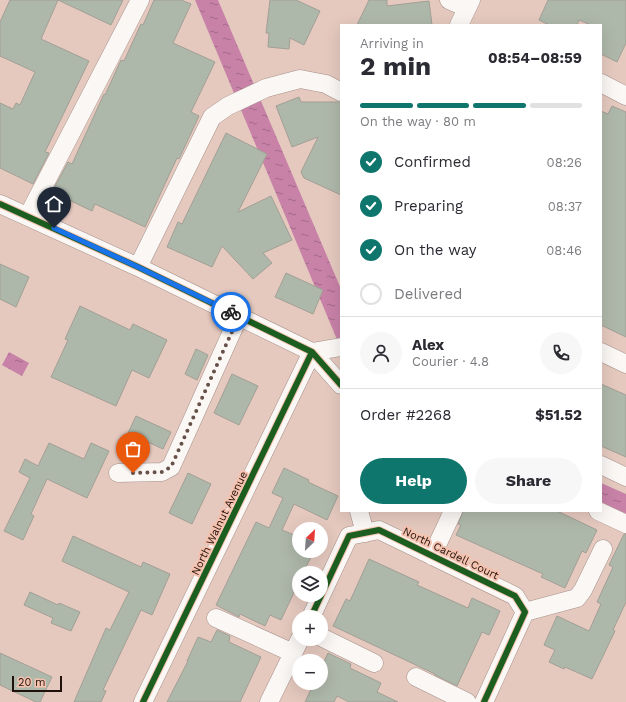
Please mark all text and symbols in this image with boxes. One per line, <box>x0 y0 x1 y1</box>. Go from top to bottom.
text: Arriving in <box>360 36 424 51</box>
text: 08:54–08:59 <box>488 49 582 67</box>
text: 2 min <box>360 51 431 81</box>
text: On the way · 80 m <box>360 114 476 129</box>
icon: check <box>360 151 382 173</box>
text: Confirmed <box>394 153 471 171</box>
text: 08:26 <box>547 155 582 170</box>
pin <box>37 187 71 228</box>
icon: home <box>43 193 65 215</box>
icon: check <box>360 195 382 217</box>
text: Preparing <box>394 197 463 215</box>
text: 08:37 <box>548 199 582 214</box>
icon: check <box>360 239 382 261</box>
text: On the way <box>394 241 476 259</box>
text: 08:46 <box>546 243 582 258</box>
text: Delivered <box>394 285 462 303</box>
courier <box>211 292 251 332</box>
icon: bike <box>220 301 242 323</box>
button: person <box>360 332 402 374</box>
button: phone <box>540 332 582 374</box>
text: Alex <box>412 336 444 354</box>
text: Courier · 4.8 <box>412 354 489 369</box>
text: Order #2268 <box>360 406 451 424</box>
text: $51.52 <box>535 406 582 424</box>
pin <box>116 432 150 473</box>
icon: bag <box>122 438 144 460</box>
button: Help <box>360 458 467 504</box>
button: Share <box>475 458 582 504</box>
street label: North Walnut Avenue <box>189 469 250 577</box>
north arrow <box>292 522 328 558</box>
map controls <box>292 522 328 690</box>
street label: North Cardell Court <box>401 525 501 582</box>
button: layers <box>292 566 328 602</box>
button: + <box>292 610 328 646</box>
button: − <box>292 654 328 690</box>
scale bar <box>12 674 62 693</box>
text: 20 m <box>18 676 46 689</box>

